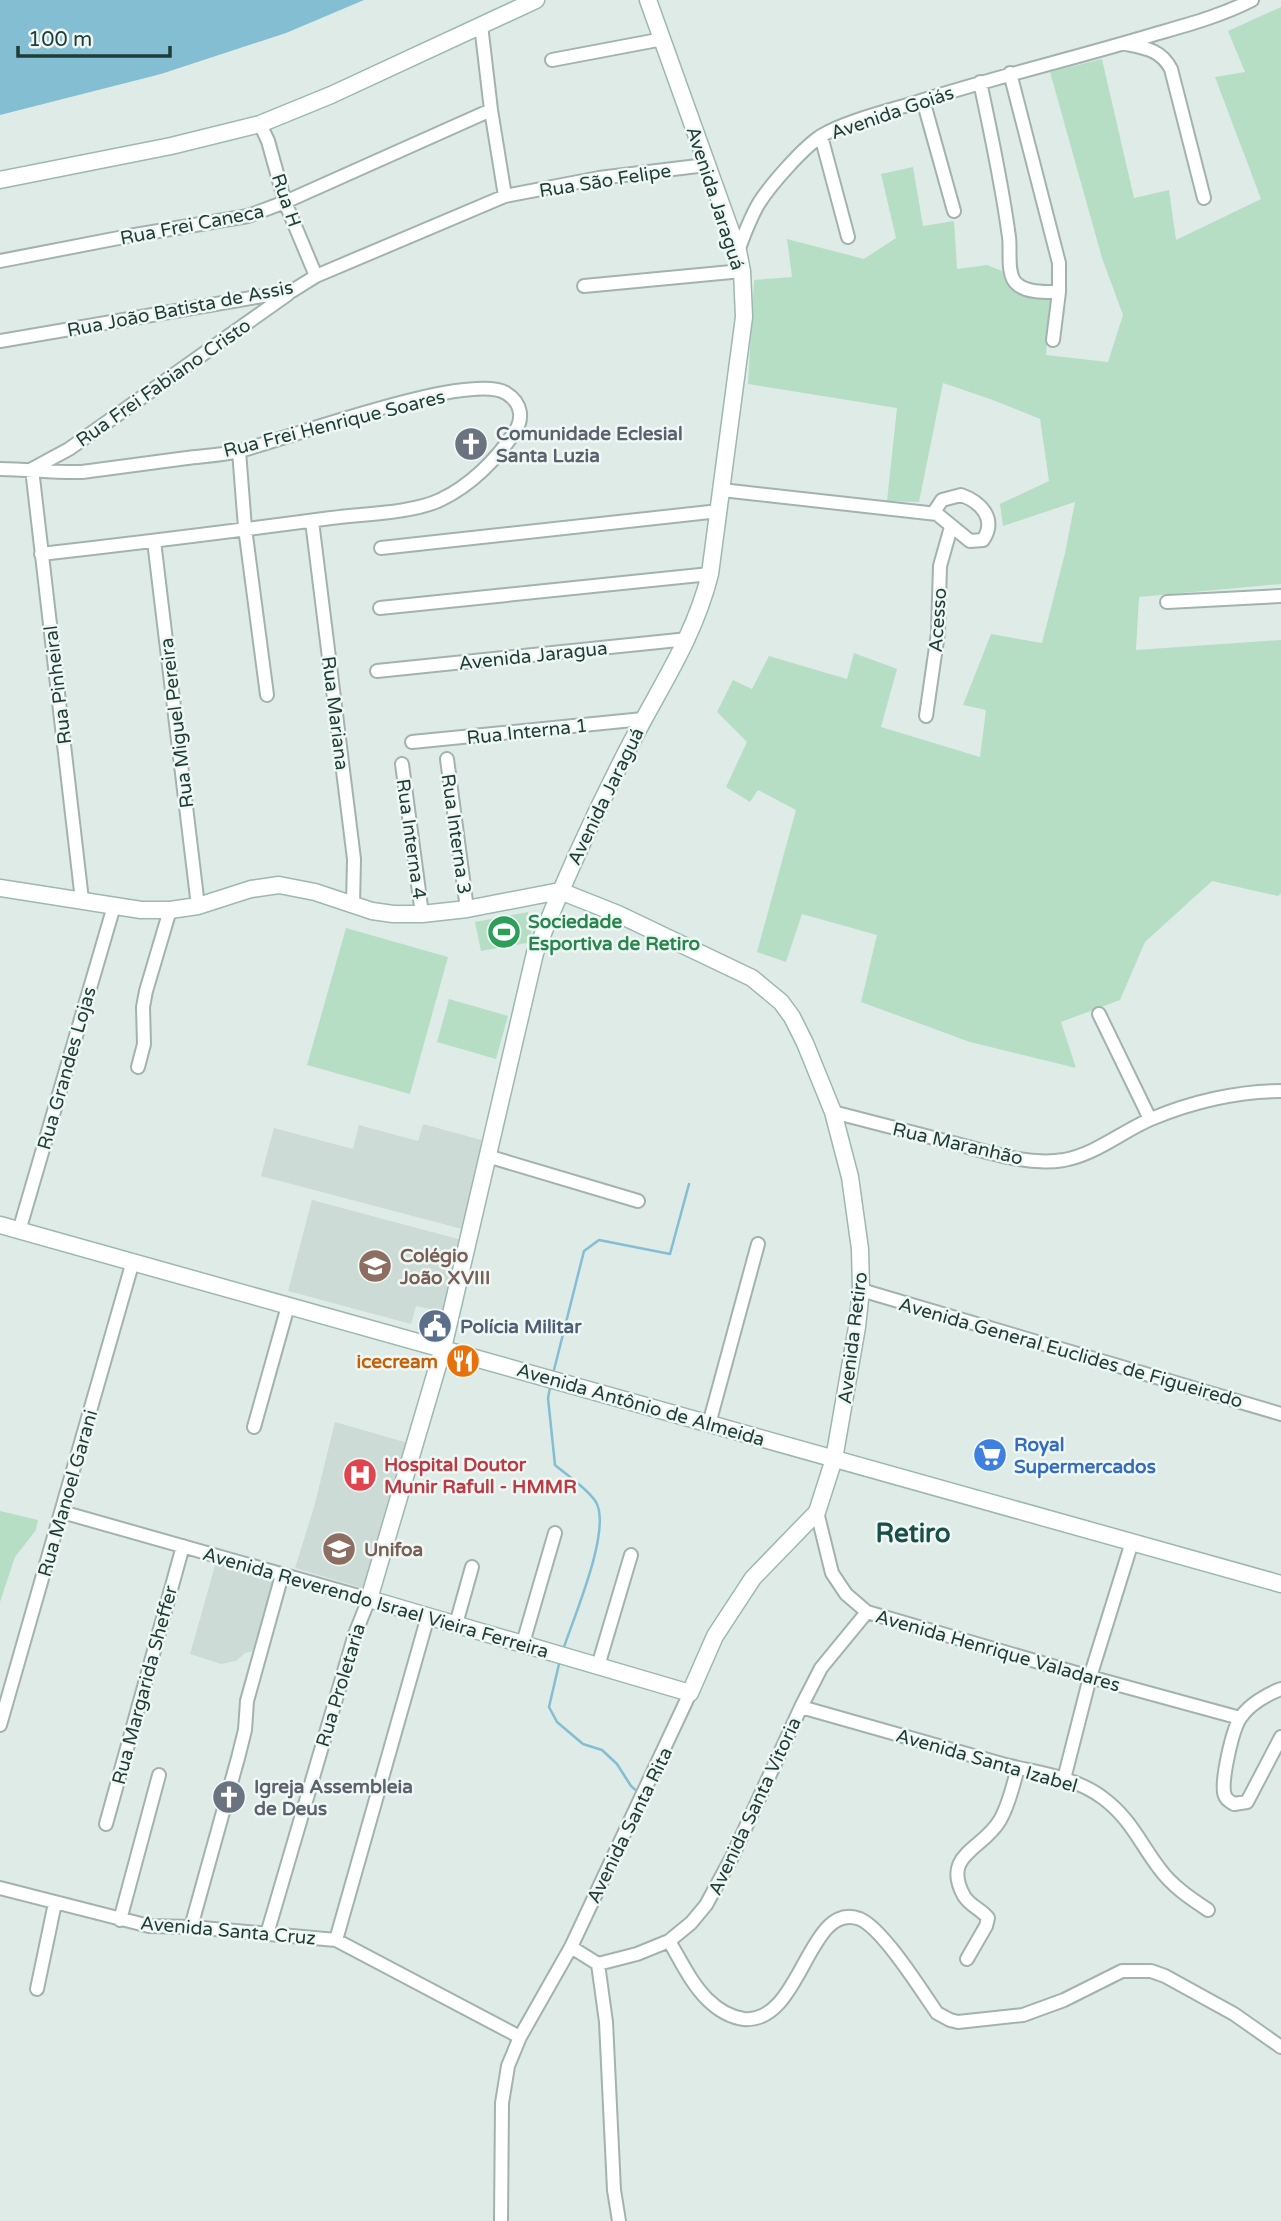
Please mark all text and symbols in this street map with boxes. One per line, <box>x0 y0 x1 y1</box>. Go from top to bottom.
scale bar <box>18 14 170 58</box>
text: 100 m <box>28 27 92 52</box>
street label: Avenida Goiás <box>828 82 957 144</box>
street label: Avenida Jaraguá <box>681 124 749 273</box>
street label: Rua São Felipe <box>538 160 673 202</box>
street label: Rua H <box>267 171 305 230</box>
street label: Rua Frei Caneca <box>118 200 266 250</box>
street label: Rua João Batista de Assis <box>65 276 295 342</box>
street label: Rua Frei Fabiano Cristo <box>72 314 255 452</box>
street label: Rua Frei Henrique Soares <box>221 386 447 462</box>
place label: Comunidade Eclesial Santa Luzia <box>496 423 683 467</box>
church icon: Comunidade Eclesial Santa Luzia <box>452 425 490 463</box>
street label: Acesso <box>925 587 951 653</box>
street label: Rua Pinheiral <box>40 624 76 745</box>
street label: Rua Miguel Pereira <box>156 637 198 809</box>
street label: Avenida Jaragua <box>457 637 609 675</box>
street label: Rua Mariana <box>317 655 353 771</box>
street label: Rua Interna 1 <box>466 715 589 749</box>
street label: Avenida Jaraguá <box>563 724 649 869</box>
street label: Rua Interna 3 <box>437 772 475 896</box>
street label: Rua Interna 4 <box>392 777 430 901</box>
place label: Sociedade Esportiva de Retiro <box>528 911 700 956</box>
sports icon: Sociedade Esportiva de Retiro <box>485 913 523 951</box>
street label: Rua Grandes Lojas <box>33 984 101 1152</box>
street label: Rua Maranhão <box>890 1118 1025 1170</box>
place label: Colégio João XVIII <box>399 1245 490 1289</box>
school or university icon: Colégio João XVIII <box>356 1247 394 1285</box>
street label: Avenida Retiro <box>834 1271 872 1405</box>
street label: Avenida General Euclides de Figueiredo <box>896 1293 1245 1413</box>
public building icon: Polícia Militar <box>416 1307 454 1345</box>
place label: Polícia Militar <box>460 1316 582 1338</box>
restaurant icon: icecream <box>444 1342 482 1380</box>
place label: icecream <box>356 1351 438 1373</box>
street label: Avenida Antônio de Almeida <box>514 1359 767 1451</box>
street label: Rua Manoel Garani <box>34 1407 102 1579</box>
place label: Royal Supermercados <box>1014 1434 1156 1479</box>
supermarket icon: Royal Supermercados <box>971 1436 1009 1474</box>
place label: Hospital Doutor Munir Rafull - HMMR <box>384 1454 577 1498</box>
hospital icon: Hospital Doutor Munir Rafull - HMMR <box>341 1456 379 1494</box>
district label: Retiro <box>875 1518 951 1549</box>
school or university icon: Unifoa <box>320 1530 358 1568</box>
place label: Unifoa <box>364 1539 423 1561</box>
street label: Avenida Reverendo Israel Vieira Ferreira <box>200 1543 551 1663</box>
street label: Rua Margarida Sheffer <box>108 1583 182 1787</box>
street label: Avenida Henrique Valadares <box>873 1605 1123 1696</box>
street label: Rua Proletaria <box>312 1621 370 1750</box>
street label: Avenida Santa Vitoria <box>704 1714 806 1899</box>
street label: Avenida Santa Izabel <box>893 1725 1080 1797</box>
street label: Avenida Santa Rita <box>583 1744 677 1907</box>
place label: Igreja Assembleia de Deus <box>254 1776 413 1820</box>
church icon: Igreja Assembleia de Deus <box>210 1778 248 1816</box>
street label: Avenida Santa Cruz <box>139 1912 317 1950</box>

